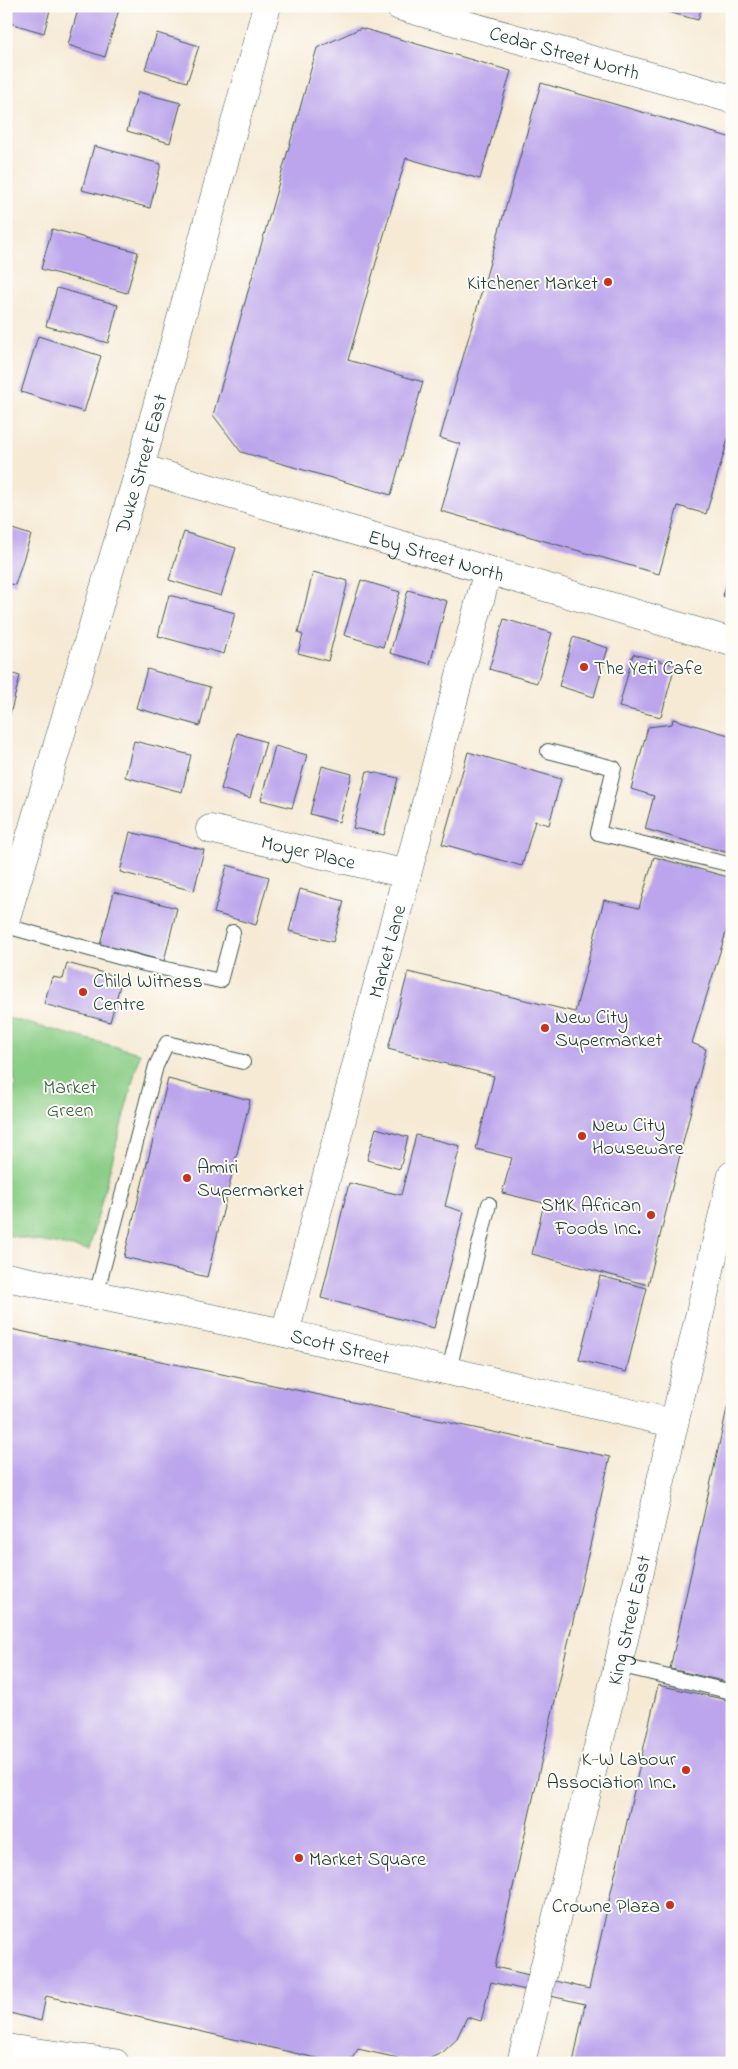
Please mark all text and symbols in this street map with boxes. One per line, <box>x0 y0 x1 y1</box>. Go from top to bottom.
street label: Cedar Street North <box>485 20 643 89</box>
place label: Kitchener Market <box>467 270 598 299</box>
marker: Kitchener Market <box>602 276 614 288</box>
street label: Duke Street East <box>109 391 177 539</box>
street label: Eby Street North <box>364 524 507 591</box>
place label: The Yeti Cafe <box>594 655 702 684</box>
marker: The Yeti Cafe <box>578 661 590 673</box>
street label: Moyer Place <box>258 829 358 879</box>
street label: Market Lane <box>363 902 415 1002</box>
place label: Child Witness Centre <box>93 968 203 1020</box>
marker: Child Witness Centre <box>77 986 89 998</box>
place label: New City Supermarket <box>555 1004 662 1056</box>
marker: New City Supermarket <box>539 1022 551 1034</box>
park label: Market Green <box>43 1074 97 1126</box>
place label: New City Houseware <box>592 1112 684 1164</box>
marker: New City Houseware <box>576 1130 588 1142</box>
place label: Amiri Supermarket <box>197 1154 304 1206</box>
marker: Amiri Supermarket <box>181 1172 193 1184</box>
place label: SMK African Foods Inc. <box>541 1192 641 1244</box>
marker: SMK African Foods Inc. <box>645 1209 657 1221</box>
street label: Scott Street <box>287 1323 392 1374</box>
street label: King Street East <box>602 1552 660 1688</box>
place label: K-W Labour Association Inc. <box>547 1746 677 1798</box>
marker: K-W Labour Association Inc. <box>680 1764 692 1776</box>
place label: Market Square <box>309 1846 426 1875</box>
marker: Market Square <box>293 1852 305 1864</box>
place label: Crowne Plaza <box>552 1893 660 1922</box>
marker: Crowne Plaza <box>664 1899 676 1911</box>

